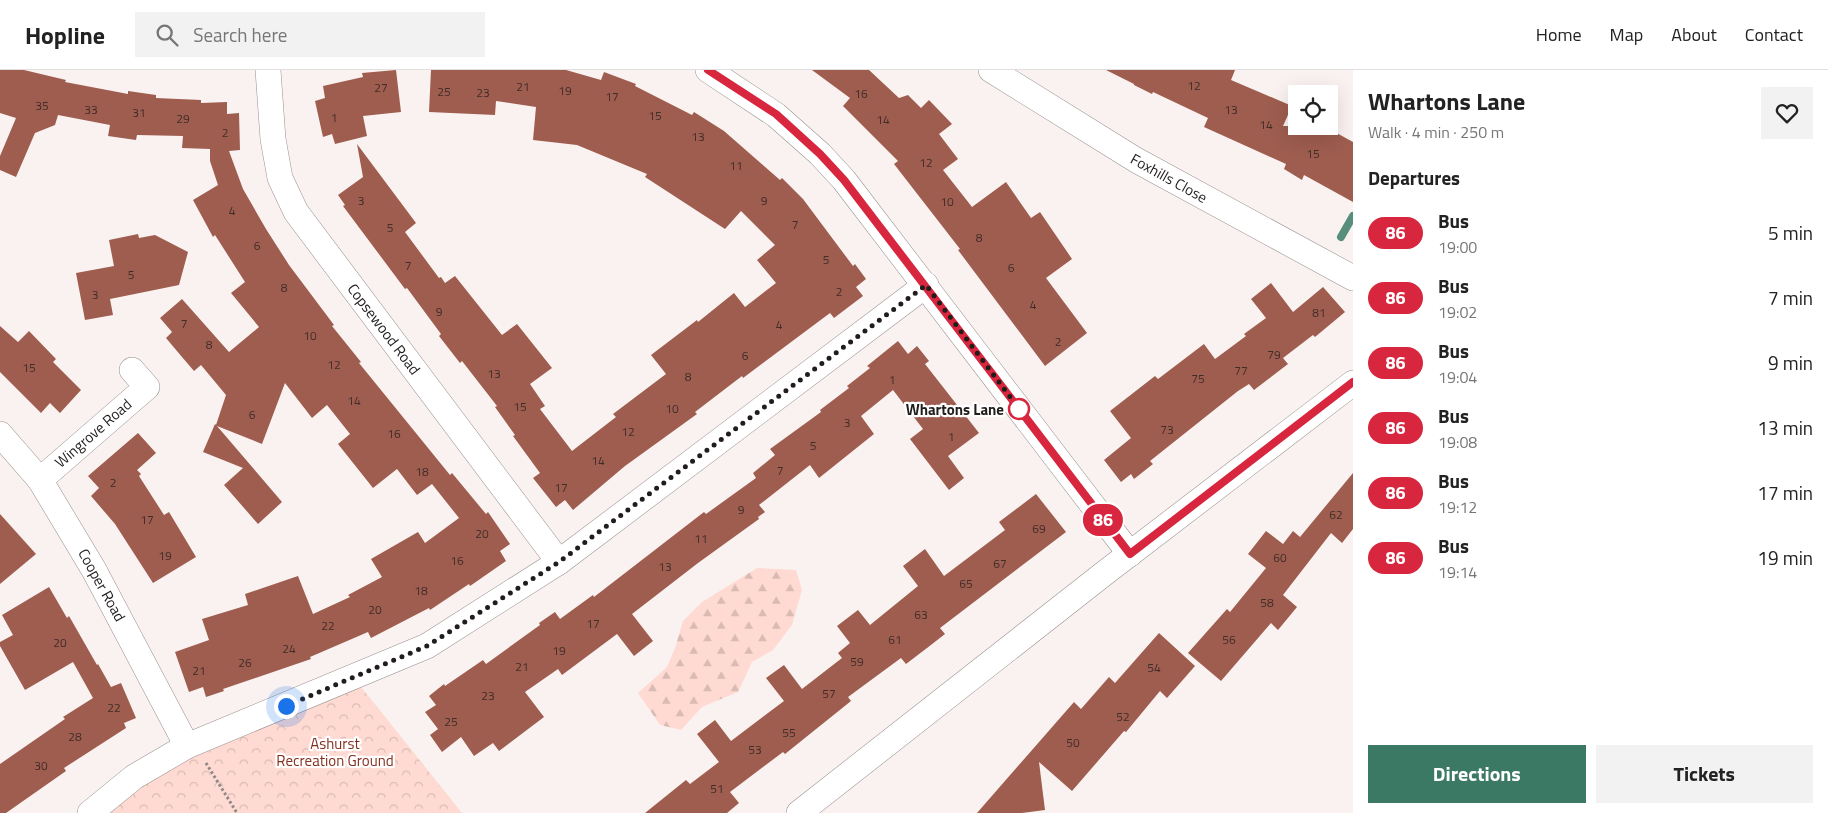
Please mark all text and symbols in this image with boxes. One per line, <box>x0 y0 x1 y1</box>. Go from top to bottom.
search box <box>135 12 485 57</box>
text: Hopline <box>25 17 105 53</box>
text: Search here <box>193 20 287 49</box>
icon: search <box>153 21 181 49</box>
text: Home <box>1536 21 1582 48</box>
text: Map <box>1610 21 1643 48</box>
text: About <box>1671 21 1717 48</box>
text: Contact <box>1745 21 1803 48</box>
house number: 12 <box>1187 76 1201 95</box>
house number: 21 <box>516 77 530 96</box>
house number: 27 <box>374 78 388 97</box>
house number: 19 <box>558 81 572 100</box>
house number: 25 <box>437 82 451 101</box>
house number: 23 <box>476 83 490 102</box>
text: Whartons Lane <box>1368 83 1525 119</box>
house number: 16 <box>854 84 868 103</box>
map controls <box>1288 85 1338 135</box>
button: locate <box>1288 85 1338 135</box>
house number: 17 <box>605 87 619 106</box>
button: heart <box>1761 87 1813 139</box>
house number: 35 <box>35 96 49 115</box>
house number: 33 <box>84 100 98 119</box>
house number: 13 <box>1224 100 1238 119</box>
house number: 31 <box>132 103 146 122</box>
house number: 15 <box>648 106 662 125</box>
house number: 1 <box>331 108 337 127</box>
house number: 29 <box>176 109 190 128</box>
house number: 14 <box>876 110 890 129</box>
house number: 14 <box>1259 115 1273 134</box>
text: Walk · 4 min · 250 m <box>1368 120 1504 144</box>
house number: 2 <box>222 123 228 142</box>
house number: 13 <box>691 127 705 146</box>
house number: 15 <box>1306 144 1320 163</box>
street label: Foxhills Close <box>1126 147 1212 209</box>
house number: 12 <box>919 153 933 172</box>
house number: 11 <box>729 156 743 175</box>
text: Departures <box>1368 163 1460 192</box>
house number: 3 <box>358 191 364 210</box>
house number: 9 <box>761 191 768 210</box>
house number: 10 <box>940 192 954 211</box>
house number: 4 <box>229 201 236 220</box>
text: Bus <box>1438 206 1469 235</box>
house number: 7 <box>792 215 798 234</box>
house number: 5 <box>387 218 394 237</box>
text: 5 min <box>1768 218 1813 247</box>
text: 86 <box>1385 219 1406 246</box>
house number: 8 <box>976 228 983 247</box>
text: 19:00 <box>1438 235 1477 259</box>
house number: 6 <box>254 236 261 255</box>
house number: 5 <box>823 250 830 269</box>
house number: 7 <box>405 256 411 275</box>
house number: 6 <box>1008 258 1015 277</box>
house number: 5 <box>128 265 135 284</box>
text: Bus <box>1438 271 1469 300</box>
house number: 8 <box>281 278 288 297</box>
street label: Copsewood Road <box>342 278 426 380</box>
house number: 2 <box>836 282 842 301</box>
text: 7 min <box>1768 283 1813 312</box>
text: 86 <box>1385 284 1406 311</box>
house number: 3 <box>92 285 98 304</box>
house number: 4 <box>1030 295 1037 314</box>
text: 19:02 <box>1438 300 1477 324</box>
house number: 9 <box>436 302 443 321</box>
house number: 81 <box>1312 303 1326 322</box>
house number: 7 <box>181 314 187 333</box>
house number: 4 <box>776 315 783 334</box>
house number: 10 <box>303 326 317 345</box>
house number: 2 <box>1055 332 1061 351</box>
house number: 8 <box>206 335 213 354</box>
text: Bus <box>1438 336 1469 365</box>
house number: 79 <box>1267 345 1281 364</box>
house number: 6 <box>742 346 749 365</box>
text: 9 min <box>1768 348 1813 377</box>
text: 86 <box>1385 349 1406 376</box>
house number: 12 <box>327 355 341 374</box>
house number: 15 <box>22 358 36 377</box>
house number: 77 <box>1234 361 1248 380</box>
house number: 13 <box>487 364 501 383</box>
text: 19:04 <box>1438 365 1477 389</box>
house number: 8 <box>685 367 692 386</box>
house number: 75 <box>1191 369 1205 388</box>
house number: 1 <box>889 370 895 389</box>
house number: 14 <box>347 391 361 410</box>
street label: Wingrove Road <box>49 393 137 473</box>
house number: 15 <box>513 397 527 416</box>
place label: Whartons Lane <box>906 398 1004 421</box>
marker: Whartons Lane <box>1008 398 1030 420</box>
house number: 10 <box>665 399 679 418</box>
text: Bus <box>1438 401 1469 430</box>
house number: 6 <box>249 405 256 424</box>
house number: 3 <box>844 413 850 432</box>
text: 13 min <box>1757 413 1813 442</box>
text: 86 <box>1385 414 1406 441</box>
house number: 73 <box>1160 420 1174 439</box>
house number: 12 <box>621 422 635 441</box>
house number: 16 <box>387 424 401 443</box>
house number: 1 <box>948 427 954 446</box>
text: 19:08 <box>1438 430 1477 454</box>
house number: 5 <box>810 436 817 455</box>
house number: 14 <box>591 451 605 470</box>
house number: 7 <box>777 461 783 480</box>
house number: 18 <box>415 462 429 481</box>
text: Bus <box>1438 466 1469 495</box>
house number: 2 <box>110 473 116 492</box>
house number: 17 <box>554 478 568 497</box>
text: 17 min <box>1757 478 1813 507</box>
text: 86 <box>1385 479 1406 506</box>
text: 19:12 <box>1438 495 1477 519</box>
house number: 9 <box>738 500 745 519</box>
line badge: 86 <box>1080 504 1126 536</box>
house number: 62 <box>1329 505 1343 524</box>
text: 86 <box>1093 506 1113 533</box>
house number: 17 <box>140 510 154 529</box>
house number: 69 <box>1032 519 1046 538</box>
house number: 20 <box>475 524 489 543</box>
house number: 11 <box>694 529 708 548</box>
text: Bus <box>1438 531 1469 560</box>
text: 19 min <box>1757 543 1813 572</box>
street label: Cooper Road <box>72 544 132 626</box>
text: 86 <box>1385 544 1406 571</box>
house number: 19 <box>158 546 172 565</box>
house number: 60 <box>1273 548 1287 567</box>
house number: 16 <box>450 551 464 570</box>
house number: 67 <box>993 554 1007 573</box>
house number: 13 <box>658 557 672 576</box>
text: 19:14 <box>1438 560 1477 584</box>
house number: 65 <box>959 574 973 593</box>
house number: 18 <box>414 581 428 600</box>
house number: 58 <box>1260 593 1274 612</box>
house number: 20 <box>368 600 382 619</box>
house number: 63 <box>914 605 928 624</box>
house number: 17 <box>586 614 600 633</box>
house number: 22 <box>321 616 335 635</box>
house number: 61 <box>888 630 902 649</box>
house number: 56 <box>1222 630 1236 649</box>
house number: 20 <box>53 633 67 652</box>
house number: 24 <box>282 639 296 658</box>
house number: 19 <box>552 641 566 660</box>
house number: 59 <box>850 652 864 671</box>
house number: 26 <box>238 653 252 672</box>
house number: 21 <box>515 657 529 676</box>
house number: 54 <box>1147 658 1161 677</box>
house number: 21 <box>192 661 206 680</box>
house number: 57 <box>822 684 836 703</box>
house number: 23 <box>481 686 495 705</box>
your location <box>274 694 299 719</box>
house number: 22 <box>107 698 121 717</box>
house number: 52 <box>1116 707 1130 726</box>
house number: 25 <box>444 712 458 731</box>
house number: 55 <box>782 723 796 742</box>
house number: 28 <box>68 727 82 746</box>
park label: Ashurst Recreation Ground <box>276 732 394 772</box>
house number: 50 <box>1066 733 1080 752</box>
house number: 53 <box>748 740 762 759</box>
button: Directions <box>1368 745 1586 803</box>
button: Tickets <box>1596 745 1813 803</box>
house number: 30 <box>34 756 48 775</box>
house number: 51 <box>710 779 724 798</box>

